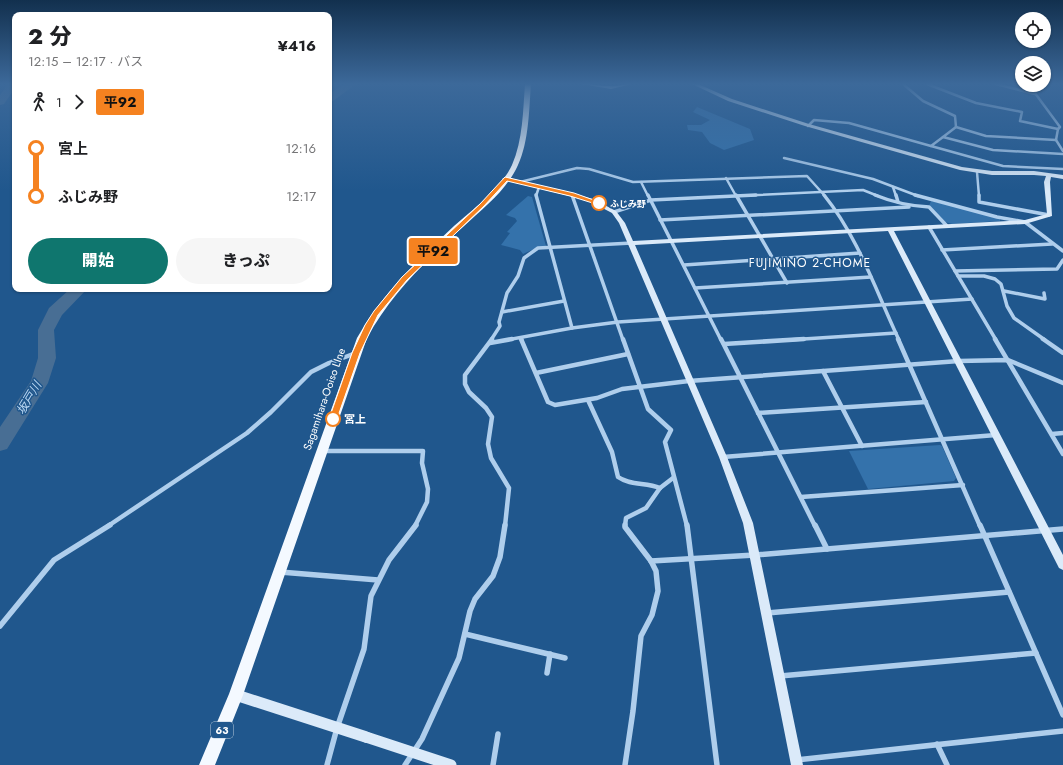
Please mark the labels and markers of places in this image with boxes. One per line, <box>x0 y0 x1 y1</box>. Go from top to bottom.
marker: ふじみ野 <box>591 195 607 211</box>
place label: ふじみ野 <box>610 197 646 210</box>
marker: 宮上 <box>325 411 341 427</box>
place label: 宮上 <box>344 411 366 427</box>

